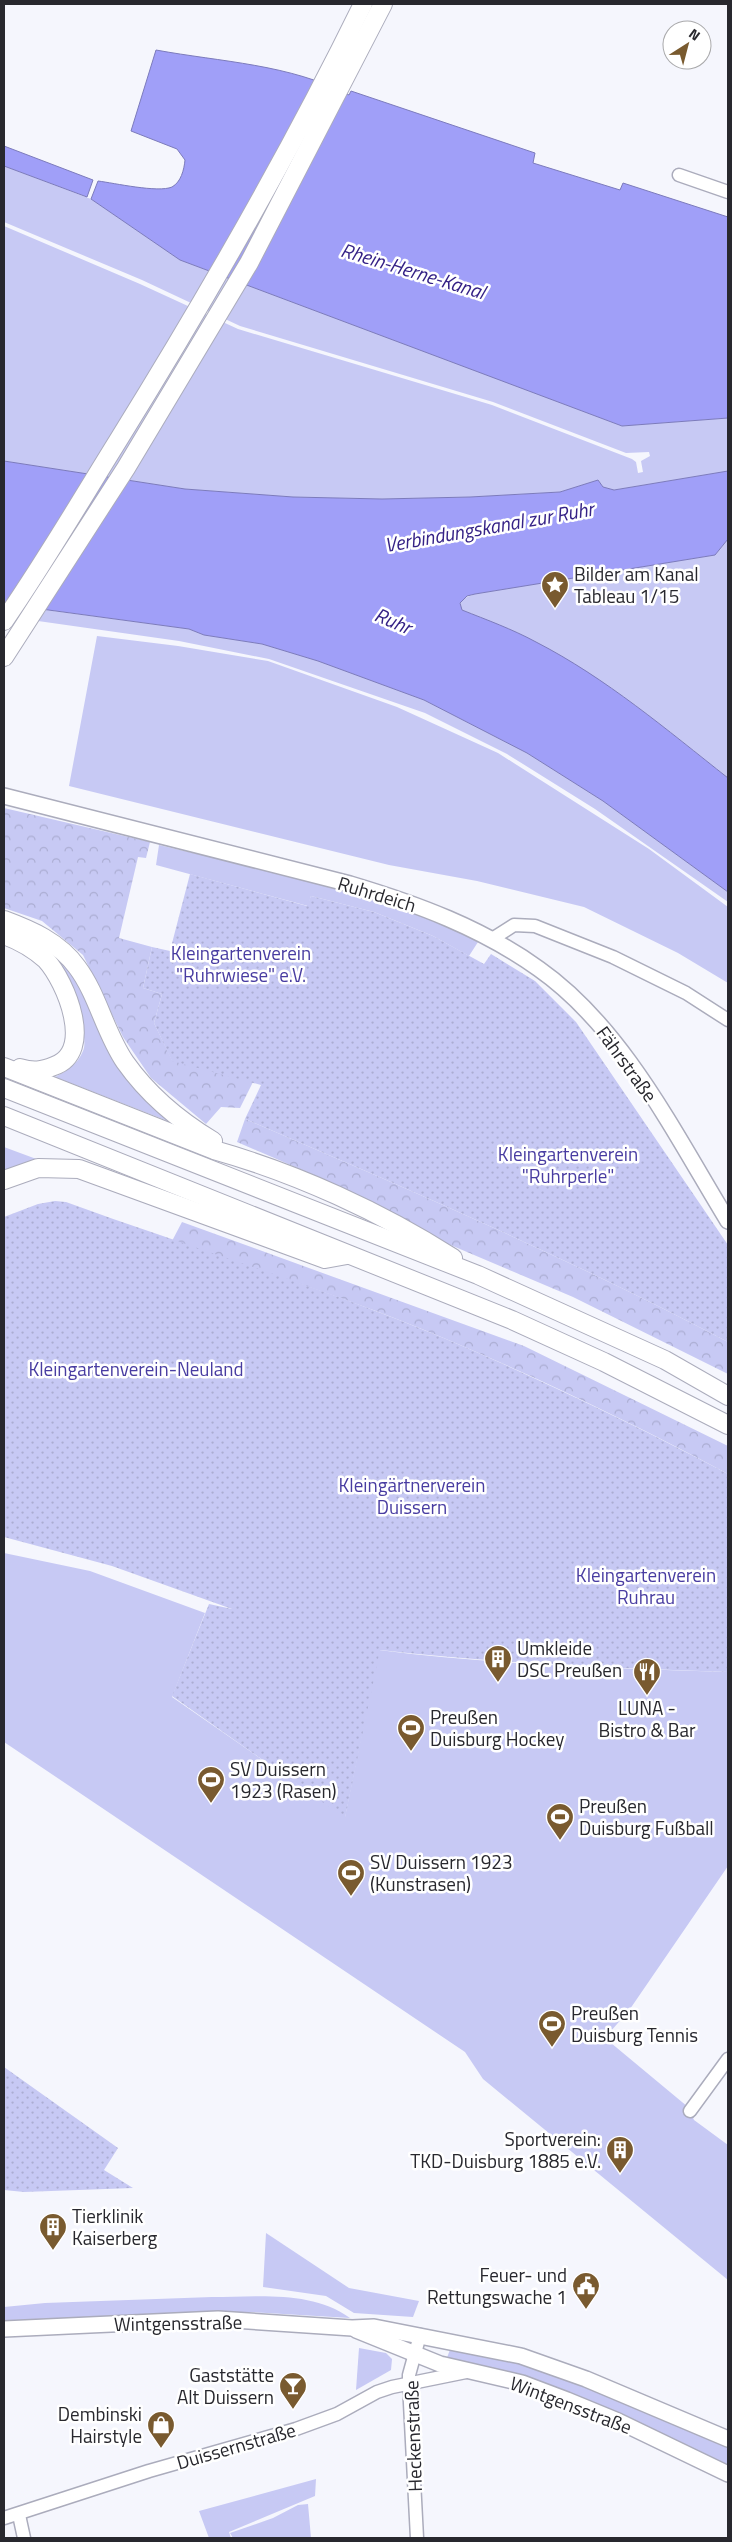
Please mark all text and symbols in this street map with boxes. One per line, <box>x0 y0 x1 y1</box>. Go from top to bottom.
north arrow <box>662 20 712 70</box>
text: N <box>685 23 705 45</box>
water label: Rhein-Herne-Kanal <box>337 234 492 308</box>
water label: Verbindungskanal zur Ruhr <box>382 492 598 560</box>
place label: Bilder am Kanal Tableau 1/15 <box>574 559 699 610</box>
place icon: Bilder am Kanal Tableau 1/15 <box>540 570 570 609</box>
water label: Ruhr <box>370 599 419 643</box>
street label: Ruhrdeich <box>334 868 420 919</box>
park label: Kleingartenverein "Ruhrwiese" e.V. <box>171 938 311 989</box>
street label: Fährstraße <box>590 1020 665 1108</box>
park label: Kleingartenverein "Ruhrperle" <box>498 1139 638 1190</box>
park label: Kleingartenverein-Neuland <box>28 1354 244 1383</box>
park label: Kleingärtnerverein Duissern <box>339 1470 485 1521</box>
park label: Kleingartenverein Ruhrau <box>576 1560 716 1611</box>
place label: Umkleide DSC Preußen <box>517 1633 622 1684</box>
building icon: Umkleide DSC Preußen <box>483 1644 513 1683</box>
restaurant icon: LUNA - Bistro & Bar <box>632 1657 662 1696</box>
place label: LUNA - Bistro & Bar <box>598 1693 696 1744</box>
place label: Preußen Duisburg Hockey <box>430 1702 564 1753</box>
sports icon: Preußen Duisburg Hockey <box>396 1713 426 1752</box>
place label: SV Duissern 1923 (Rasen) <box>230 1754 337 1805</box>
sports icon: SV Duissern 1923 (Rasen) <box>196 1765 226 1804</box>
place label: Preußen Duisburg Fußball <box>579 1791 714 1842</box>
sports icon: Preußen Duisburg Fußball <box>545 1802 575 1841</box>
place label: SV Duissern 1923 (Kunstrasen) <box>370 1847 513 1898</box>
sports icon: SV Duissern 1923 (Kunstrasen) <box>336 1858 366 1897</box>
place label: Preußen Duisburg Tennis <box>571 1998 698 2049</box>
sports icon: Preußen Duisburg Tennis <box>537 2009 567 2048</box>
place label: Sportverein: TKD-Duisburg 1885 e.V. <box>410 2124 601 2175</box>
building icon: Sportverein: TKD-Duisburg 1885 e.V. <box>605 2135 635 2174</box>
place label: Tierklinik Kaiserberg <box>72 2201 158 2252</box>
building icon: Tierklinik Kaiserberg <box>38 2212 68 2251</box>
place label: Feuer- und Rettungswache 1 <box>427 2260 567 2311</box>
public building icon: Feuer- und Rettungswache 1 <box>571 2271 601 2310</box>
street label: Wintgensstraße <box>114 2307 242 2338</box>
place label: Gaststätte Alt Duissern <box>177 2360 274 2411</box>
street label: Wintgensstraße <box>506 2368 636 2441</box>
bar icon: Gaststätte Alt Duissern <box>278 2371 308 2410</box>
street label: Heckenstraße <box>396 2380 429 2492</box>
place label: Dembinski Hairstyle <box>58 2399 142 2450</box>
shop icon: Dembinski Hairstyle <box>146 2410 176 2449</box>
street label: Duissernstraße <box>173 2415 299 2476</box>

